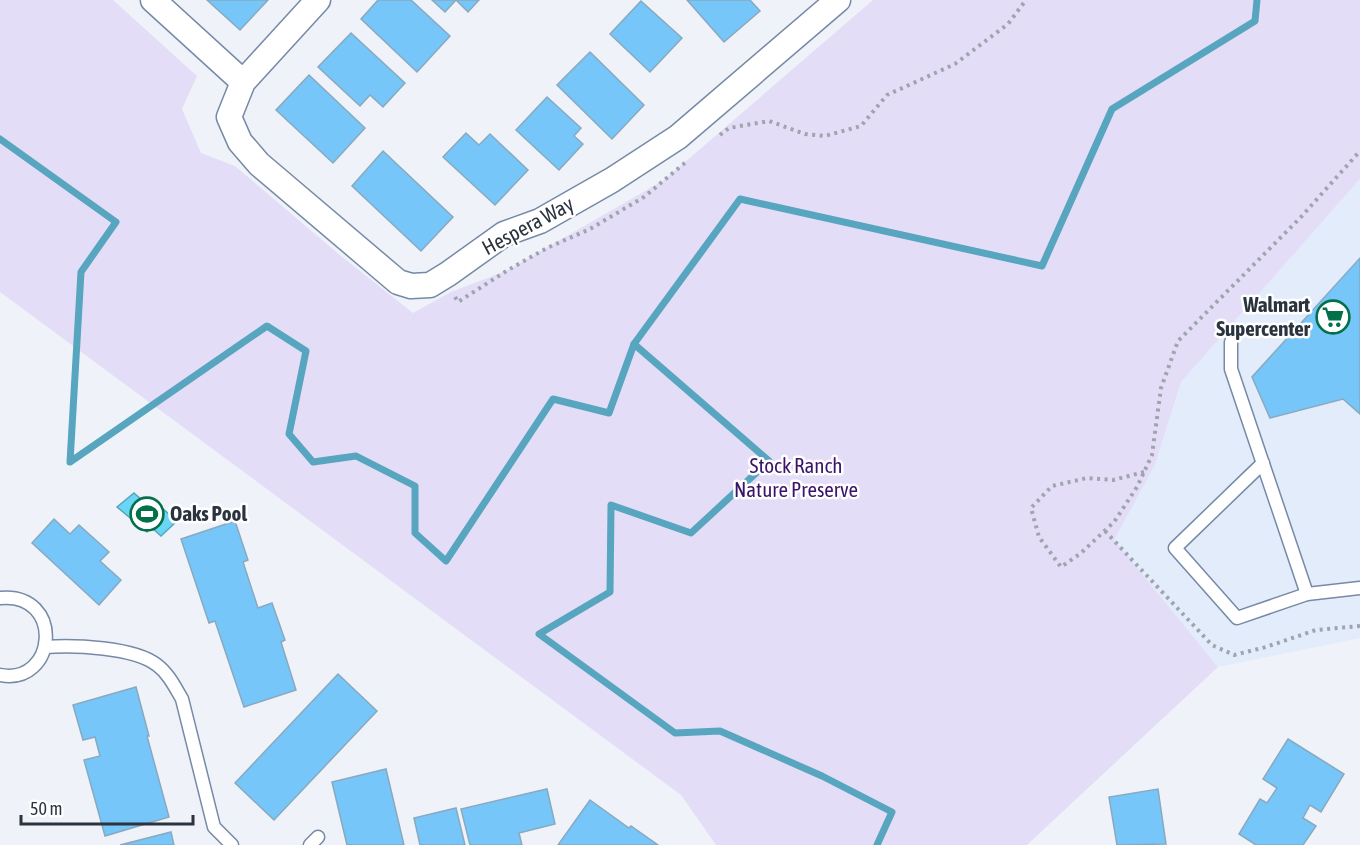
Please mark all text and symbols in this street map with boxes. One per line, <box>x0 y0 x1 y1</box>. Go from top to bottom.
street label: Hespera Way <box>478 191 578 259</box>
place label: Walmart Supercenter <box>1216 292 1311 340</box>
supermarket icon: Walmart Supercenter <box>1315 299 1351 335</box>
park label: Stock Ranch Nature Preserve <box>734 453 858 501</box>
sports icon: Oaks Pool <box>129 496 165 532</box>
place label: Oaks Pool <box>170 501 247 525</box>
scale bar <box>21 788 194 826</box>
text: 50 m <box>30 798 62 819</box>

